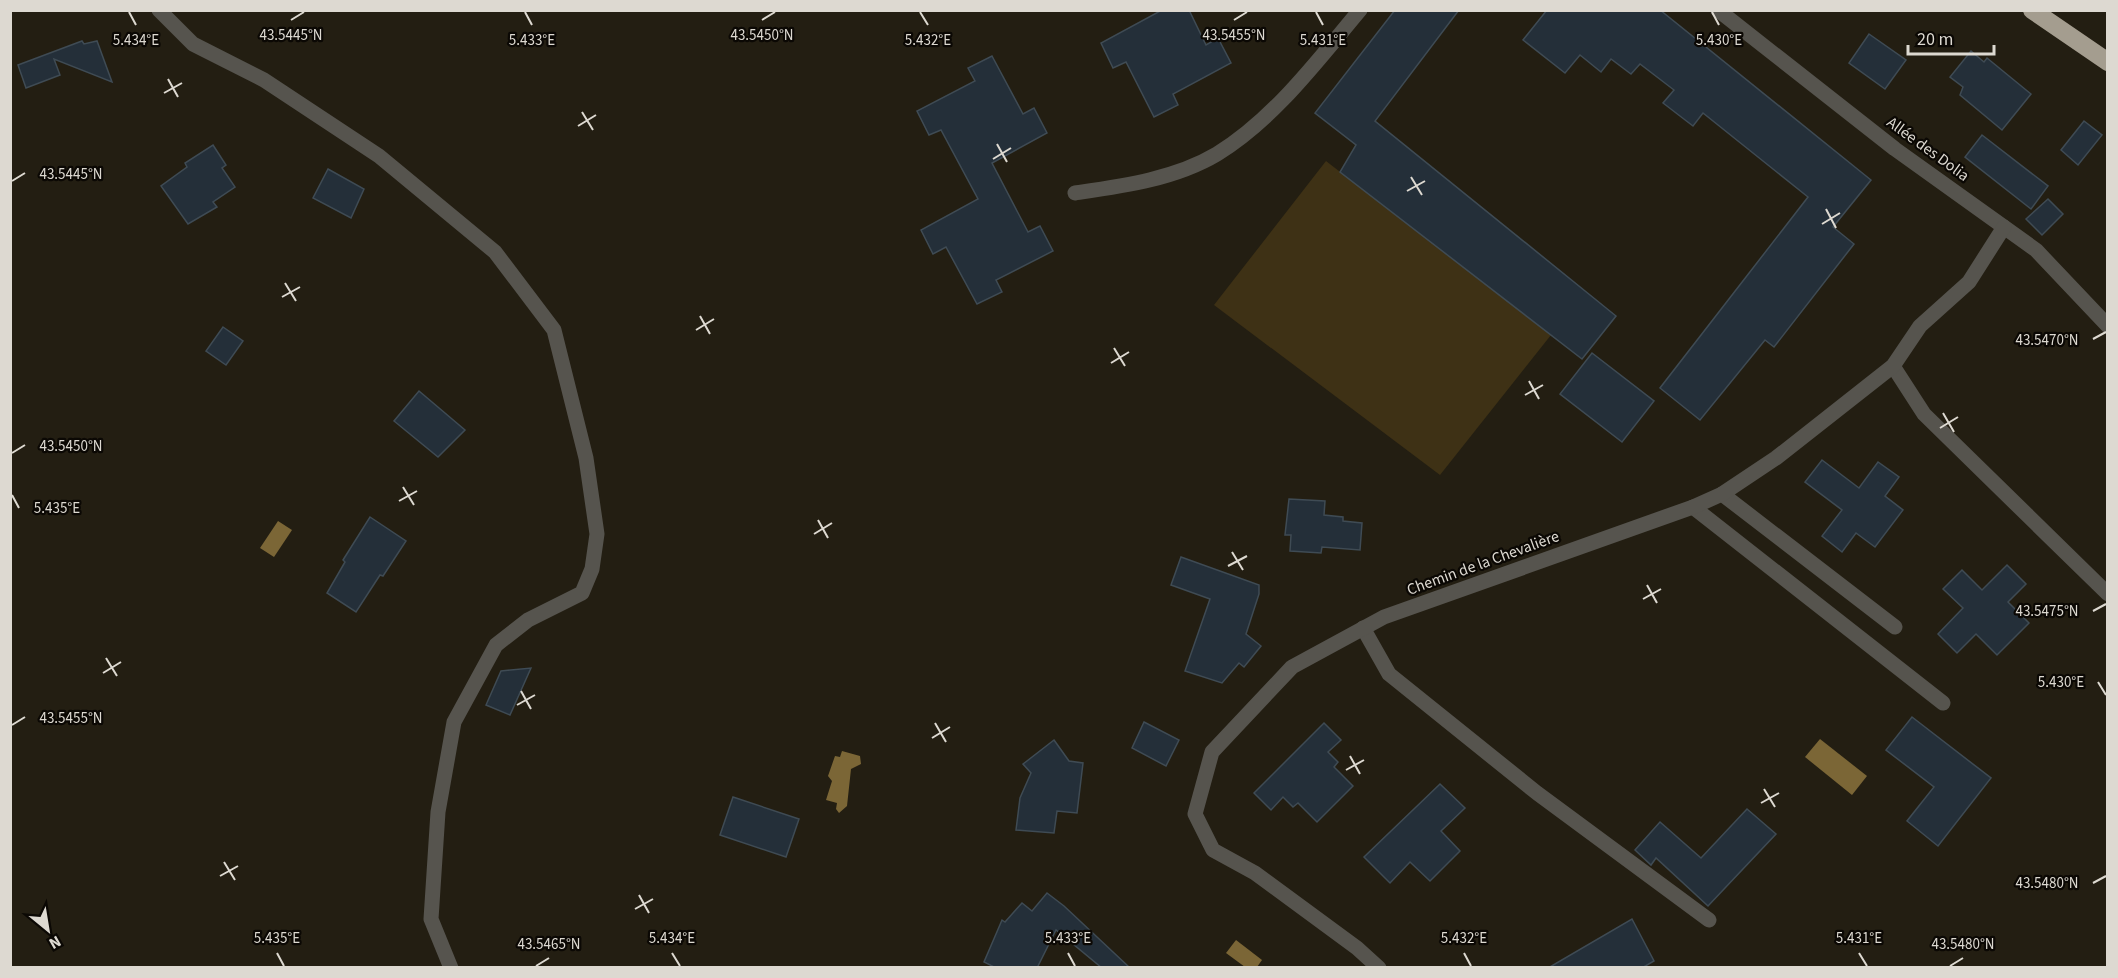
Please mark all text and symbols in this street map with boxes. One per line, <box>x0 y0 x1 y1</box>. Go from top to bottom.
scale bar <box>1908 18 1994 56</box>
text: 43.5445°N <box>259 25 323 46</box>
text: 43.5450°N <box>730 25 794 46</box>
text: 43.5455°N <box>1202 25 1266 46</box>
text: 20 m <box>1917 27 1953 52</box>
text: 5.434°E <box>113 30 159 51</box>
text: 5.433°E <box>509 30 555 51</box>
text: 5.432°E <box>905 30 951 51</box>
text: 5.431°E <box>1300 30 1346 51</box>
text: 5.430°E <box>1696 30 1742 51</box>
street label: Allée des Dolia <box>1882 112 1974 186</box>
text: 43.5445°N <box>39 164 103 185</box>
text: 43.5470°N <box>2015 330 2079 351</box>
text: 43.5450°N <box>39 436 103 457</box>
text: 5.435°E <box>34 498 80 519</box>
street label: Chemin de la Chevalière <box>1404 525 1562 601</box>
text: 43.5475°N <box>2015 601 2079 622</box>
text: 5.430°E <box>2038 672 2084 693</box>
text: 43.5455°N <box>39 708 103 729</box>
text: 43.5480°N <box>2015 873 2079 894</box>
north arrow <box>18 900 78 960</box>
text: 5.435°E <box>254 928 300 949</box>
text: 5.434°E <box>649 928 695 949</box>
text: 5.433°E <box>1045 928 1091 949</box>
text: 5.432°E <box>1441 928 1487 949</box>
text: 5.431°E <box>1836 928 1882 949</box>
text: N <box>45 930 65 954</box>
text: 43.5465°N <box>517 934 581 955</box>
text: 43.5480°N <box>1931 934 1995 955</box>

